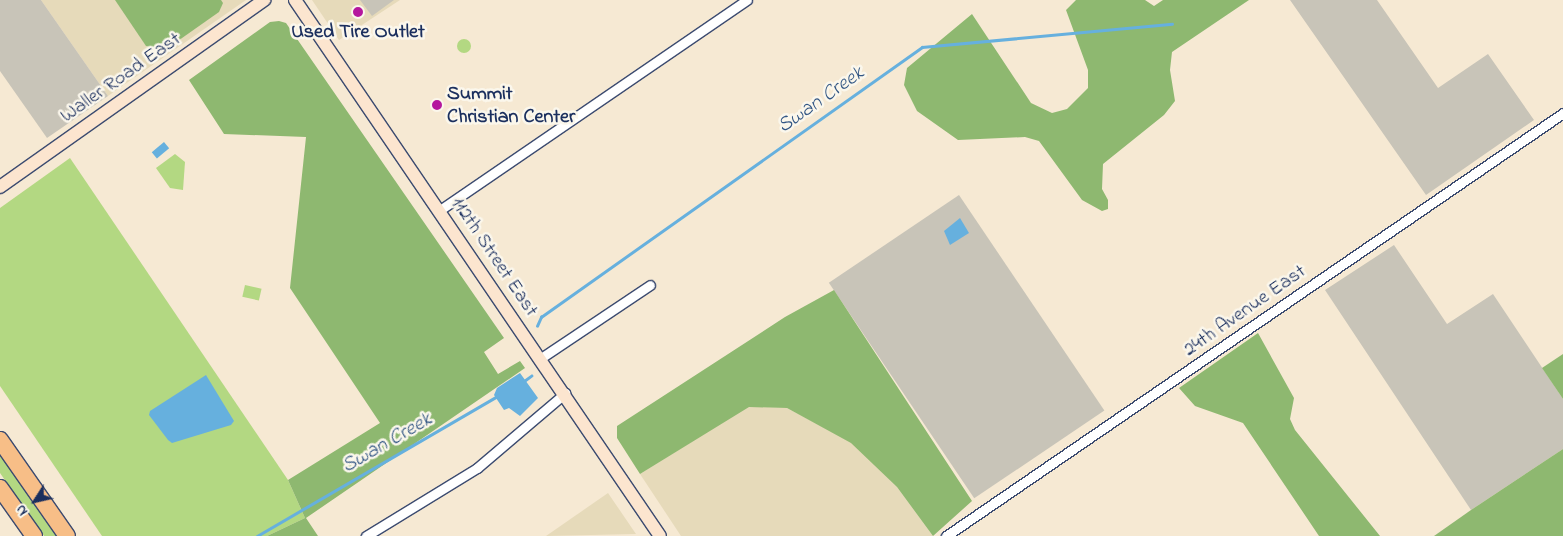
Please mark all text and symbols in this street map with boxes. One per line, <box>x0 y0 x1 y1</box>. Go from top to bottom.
marker: Used Tire Outlet <box>352 6 364 18</box>
place label: Used Tire Outlet <box>291 20 425 44</box>
street label: Waller Road East <box>56 28 186 128</box>
water label: Swan Creek <box>773 61 869 139</box>
place label: Summit Christian Center <box>447 82 575 129</box>
marker: Summit Christian Center <box>431 99 443 111</box>
street label: 112th Street East <box>445 193 543 321</box>
street label: 24th Avenue East <box>1179 260 1311 362</box>
water label: Swan Creek <box>337 407 437 479</box>
north arrow <box>10 476 60 526</box>
text: N <box>11 500 34 520</box>

